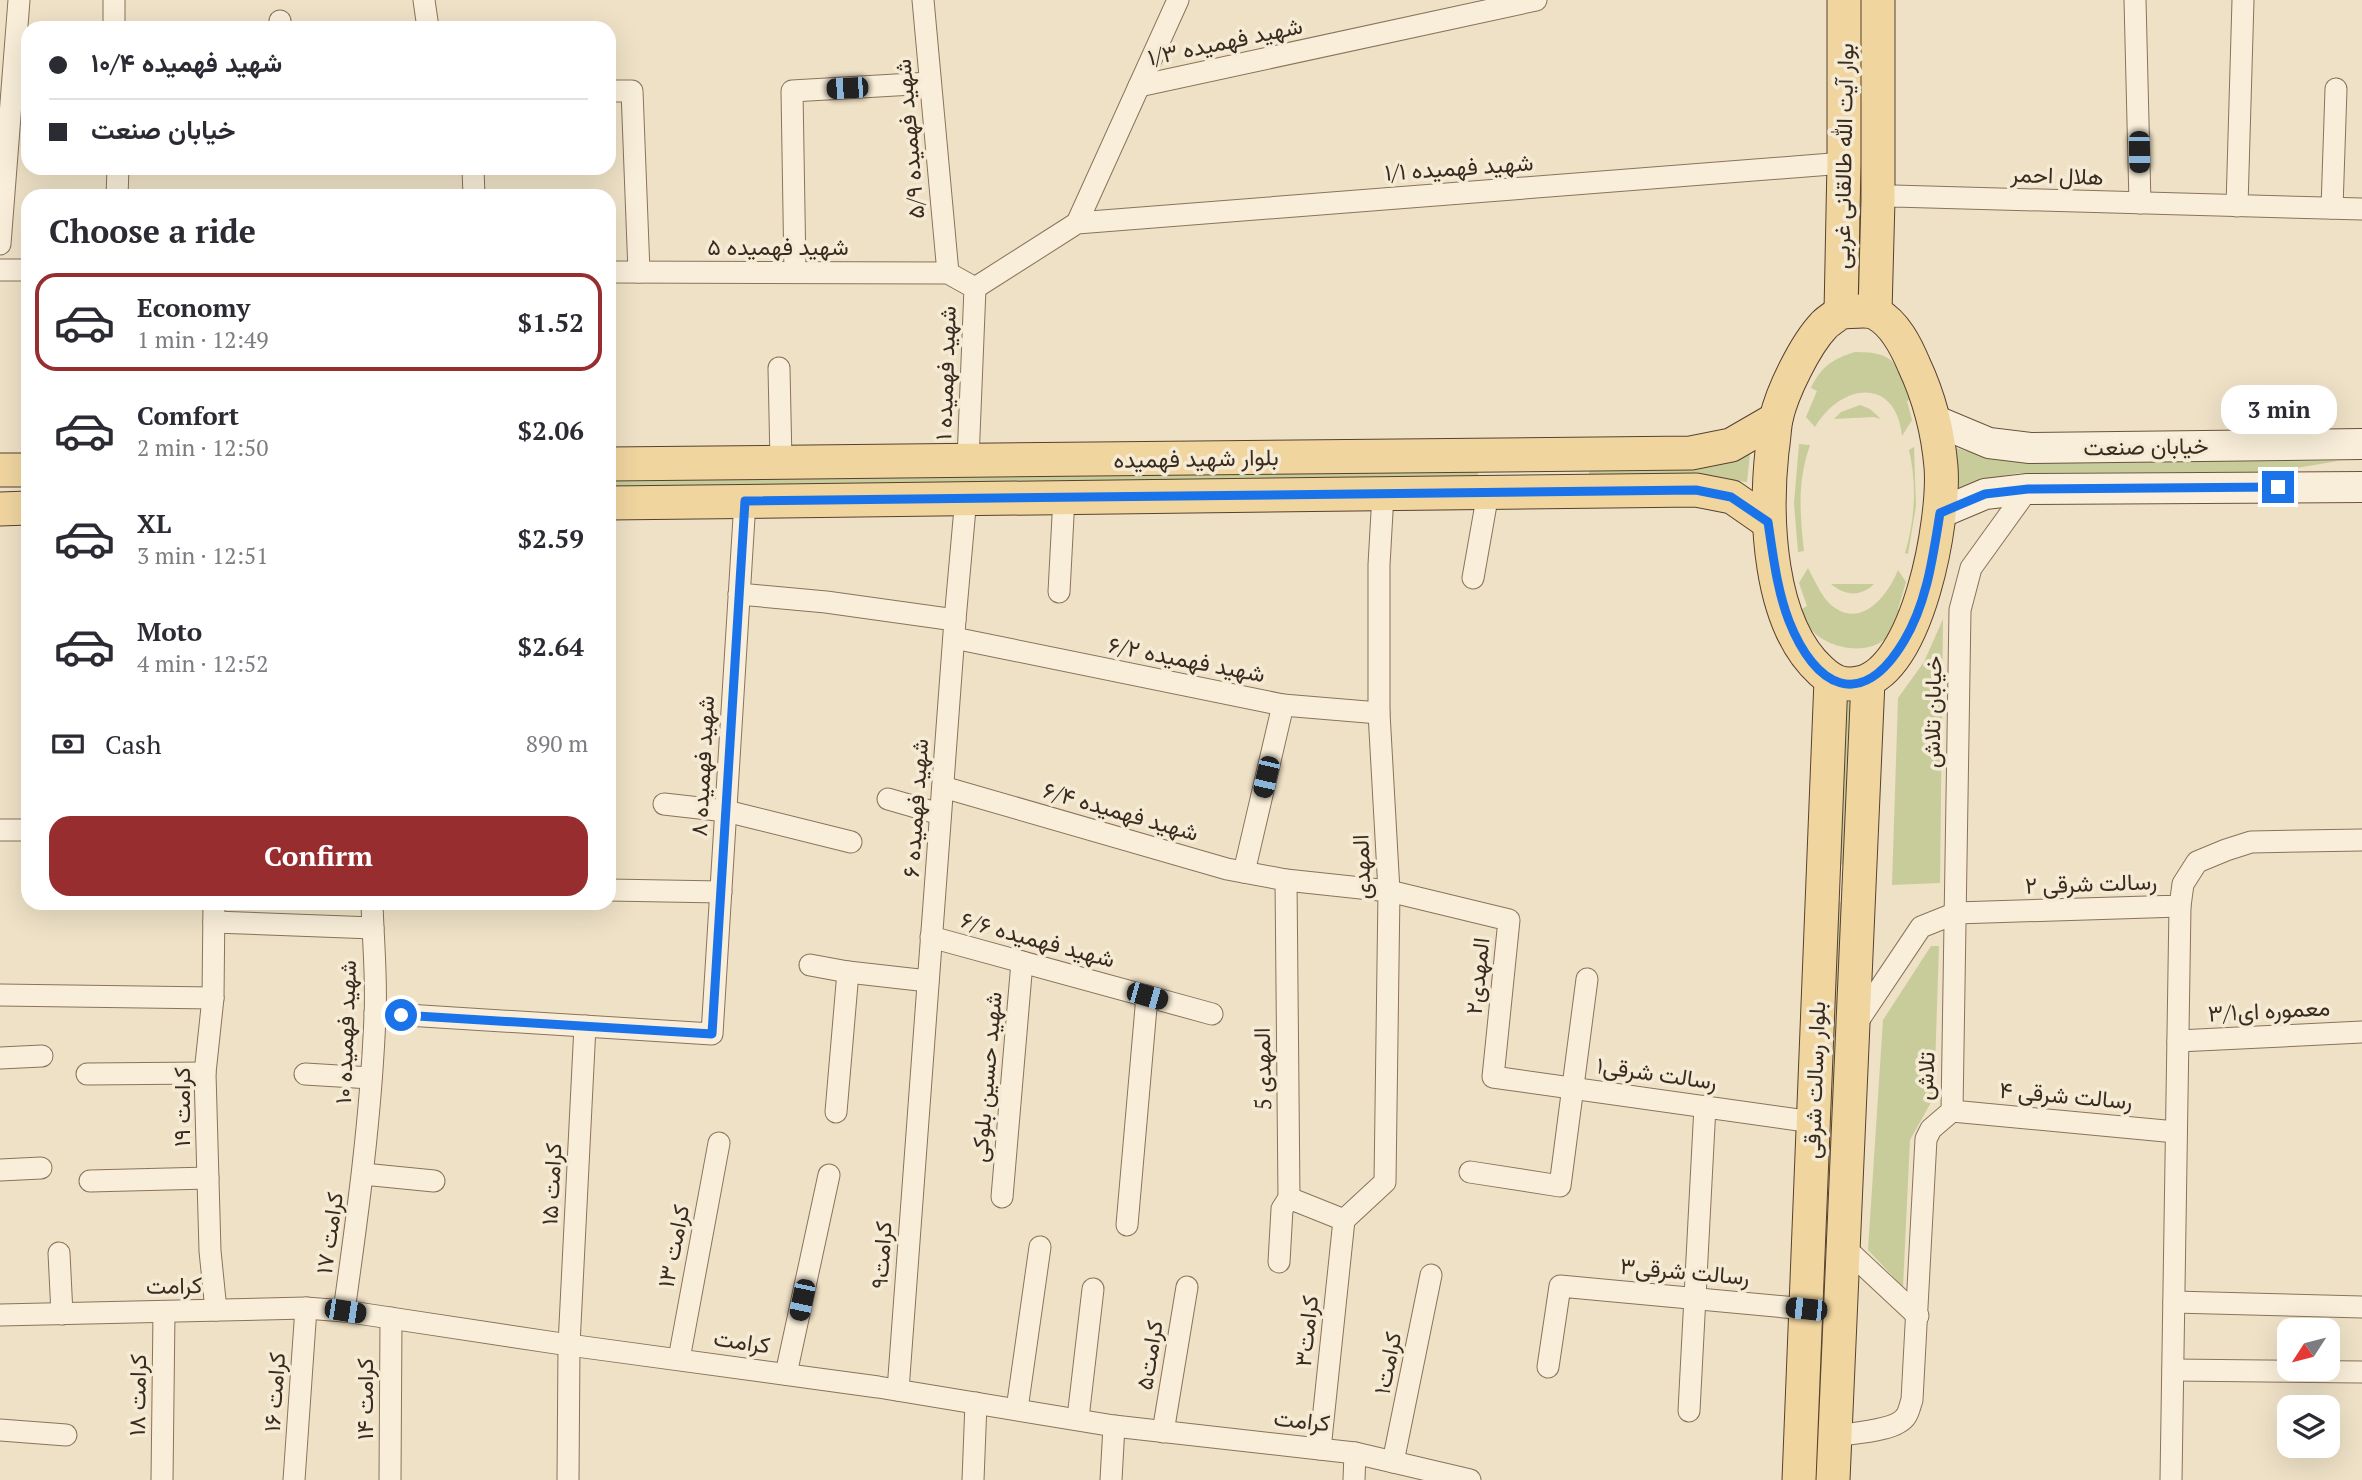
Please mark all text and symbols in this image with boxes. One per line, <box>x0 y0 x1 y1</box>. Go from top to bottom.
street label: شهید فهمیده ۱/۳ <box>1145 9 1305 73</box>
street label: بوار آیت الله طالقانی غربی <box>1826 43 1860 269</box>
text: شهید فهمیده ۱۰/۴ <box>91 45 282 79</box>
street label: شهید فهمیده ۵/۹ <box>887 58 931 220</box>
car <box>826 76 869 100</box>
text: خیابان صنعت <box>91 112 236 146</box>
car <box>2129 131 2150 173</box>
street label: شهید فهمیده ۱/۱ <box>1384 146 1534 188</box>
street label: هلال احمر <box>2009 158 2104 192</box>
text: Choose a ride <box>49 210 256 252</box>
street label: شهید فهمیده ۵ <box>707 231 849 262</box>
text: Economy <box>137 290 250 324</box>
icon: car <box>53 291 116 354</box>
text: $1.52 <box>518 305 584 339</box>
street label: شهید فهمیده ۱ <box>927 305 963 441</box>
text: 1 min · 12:49 <box>137 324 269 355</box>
callout: 3 min <box>2220 386 2336 434</box>
text: 3 min <box>2248 394 2310 425</box>
text: Comfort <box>137 398 239 432</box>
icon: car <box>53 399 116 462</box>
text: $2.06 <box>518 413 584 447</box>
street label: خیابان صنعت <box>2083 429 2209 463</box>
text: 2 min · 12:50 <box>137 432 269 463</box>
street label: بلوار شهید فهمیده <box>1113 441 1279 475</box>
route end <box>2262 471 2294 503</box>
text: XL <box>137 506 171 540</box>
icon: car <box>53 507 116 570</box>
text: $2.59 <box>518 521 584 555</box>
text: 3 min · 12:51 <box>137 540 269 571</box>
text: Moto <box>137 614 202 648</box>
icon: car <box>53 615 116 678</box>
text: $2.64 <box>518 629 584 663</box>
street label: شهید فهمیده ۶/۲ <box>1106 629 1268 689</box>
text: 4 min · 12:52 <box>137 648 269 679</box>
street label: خیابان تلاش <box>1916 656 1948 768</box>
street label: شهید فهمیده ۸ <box>683 695 721 837</box>
icon: cash <box>49 725 87 763</box>
text: Cash <box>105 727 161 761</box>
text: 890 m <box>526 728 588 759</box>
street label: شهید فهمیده ۶ <box>895 738 935 878</box>
car <box>1252 754 1281 800</box>
street label: شهید فهمیده ۶/۴ <box>1040 774 1202 848</box>
button: Confirm <box>49 816 588 896</box>
street label: المهدی <box>1344 834 1378 900</box>
street label: رسالت شرقی ۲ <box>2024 865 2158 901</box>
street label: شهید فهمیده ۶/۶ <box>958 904 1118 974</box>
street label: المهدی۲ <box>1458 936 1496 1016</box>
street label: شهید فهمیده ۱۰ <box>327 959 363 1105</box>
car <box>1124 980 1171 1012</box>
street label: شهید حسین بلوکی <box>963 990 1009 1164</box>
street label: معموره ای۳/۱ <box>2207 991 2331 1029</box>
route start <box>385 999 417 1031</box>
street label: بلوار رسالت شرقی <box>1796 1001 1832 1159</box>
street label: المهدی 5 <box>1246 1027 1278 1111</box>
street label: رسالت شرقی۱ <box>1595 1049 1719 1097</box>
street label: تلاش <box>1908 1051 1942 1101</box>
street label: کرامت ۱۹ <box>166 1067 197 1147</box>
street label: رسالت شرقی ۴ <box>1998 1074 2134 1116</box>
street label: کرامت ۱۵ <box>533 1142 569 1226</box>
street label: کرامت ۱۷ <box>308 1190 350 1276</box>
street label: کرامت ۱۳ <box>650 1202 696 1290</box>
street label: کرامت۹ <box>863 1220 899 1290</box>
street label: رسالت شرقی۳ <box>1619 1250 1751 1292</box>
street label: کرامت <box>145 1269 203 1301</box>
car <box>788 1277 817 1323</box>
street label: کرامت۳ <box>1287 1294 1325 1368</box>
car <box>1785 1296 1828 1322</box>
car <box>323 1297 368 1325</box>
street label: کرامت۵ <box>1128 1318 1170 1392</box>
north arrow <box>2277 1318 2340 1381</box>
map controls <box>2277 1318 2340 1458</box>
street label: کرامت <box>712 1322 772 1360</box>
street label: کرامت۱ <box>1366 1329 1408 1397</box>
street label: کرامت ۱۶ <box>256 1351 292 1433</box>
street label: کرامت ۱۸ <box>121 1354 153 1436</box>
street label: کرامت ۱۴ <box>349 1358 380 1440</box>
button: layers <box>2277 1395 2340 1458</box>
street label: کرامت <box>1272 1402 1332 1438</box>

